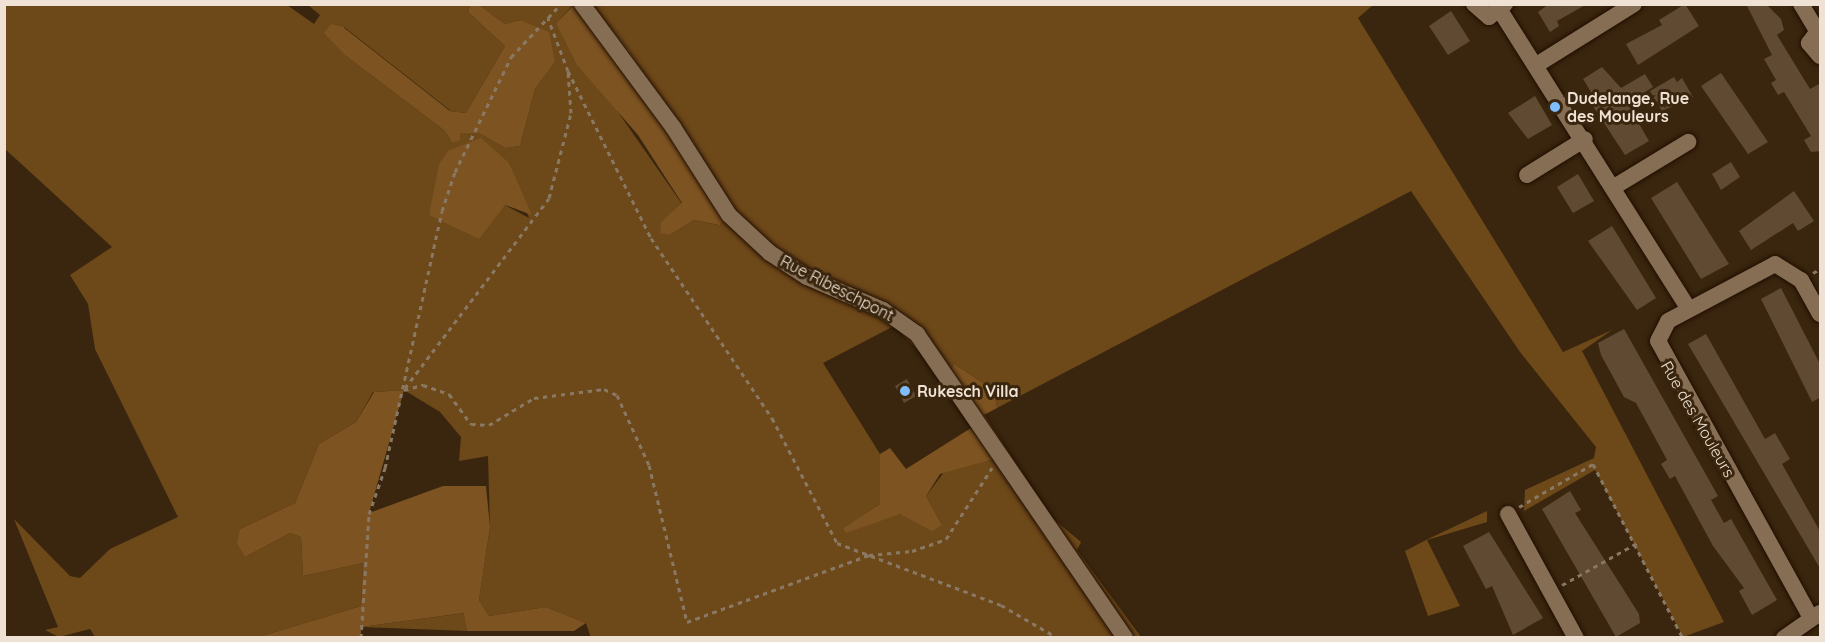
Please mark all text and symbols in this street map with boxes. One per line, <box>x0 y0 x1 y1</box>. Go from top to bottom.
place label: Dudelange, Rue des Mouleurs <box>1567 88 1689 126</box>
marker: Dudelange, Rue des Mouleurs <box>1548 100 1562 114</box>
street label: Rue Ribeschpont <box>777 251 897 325</box>
street label: Rue des Mouleurs <box>1657 357 1739 481</box>
place label: Rukesch Villa <box>917 381 1019 401</box>
marker: Rukesch Villa <box>898 384 912 398</box>

